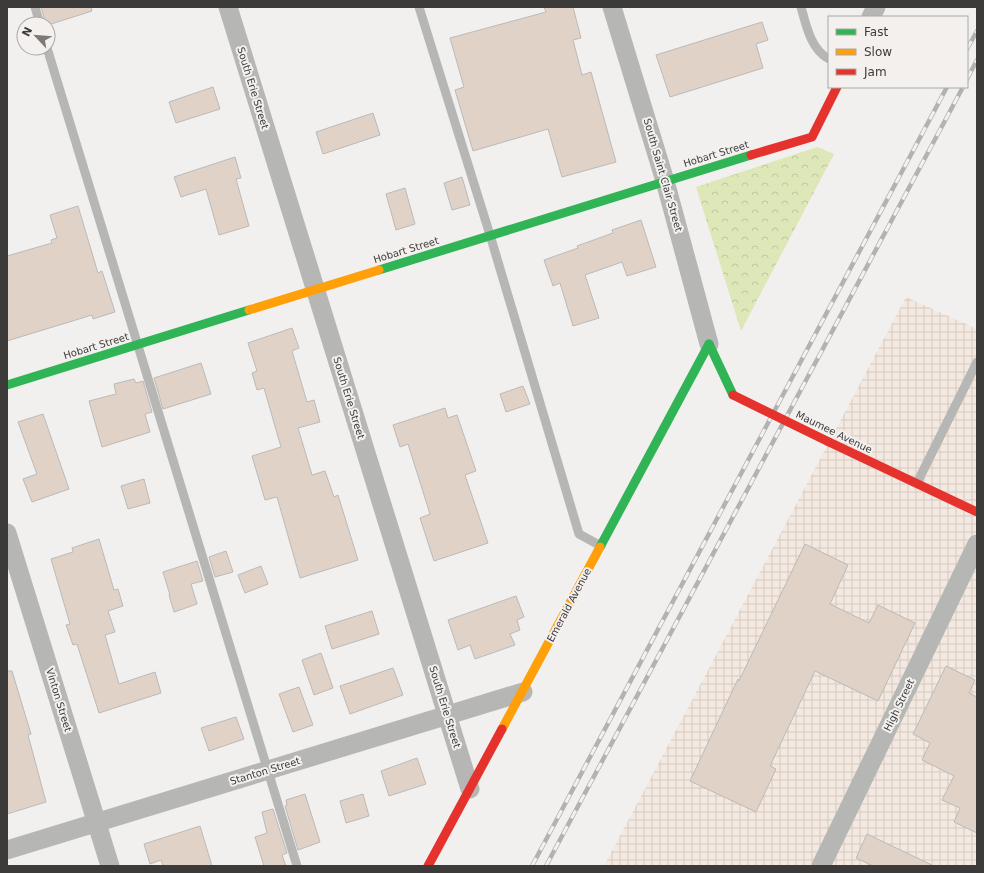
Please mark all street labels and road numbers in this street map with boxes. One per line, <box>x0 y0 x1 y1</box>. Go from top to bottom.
street label: South Erie Street <box>235 46 271 130</box>
street label: South Saint Clair Street <box>642 117 684 233</box>
street label: Hobart Street <box>682 139 750 169</box>
street label: Hobart Street <box>372 235 440 265</box>
street label: Hobart Street <box>62 331 130 361</box>
street label: South Erie Street <box>331 356 367 440</box>
street label: Maumee Avenue <box>794 409 874 455</box>
street label: Emerald Avenue <box>545 566 593 644</box>
street label: South Erie Street <box>427 665 463 749</box>
street label: Vinton Street <box>44 667 74 733</box>
street label: High Street <box>882 677 916 733</box>
street label: Stanton Street <box>229 755 301 787</box>

